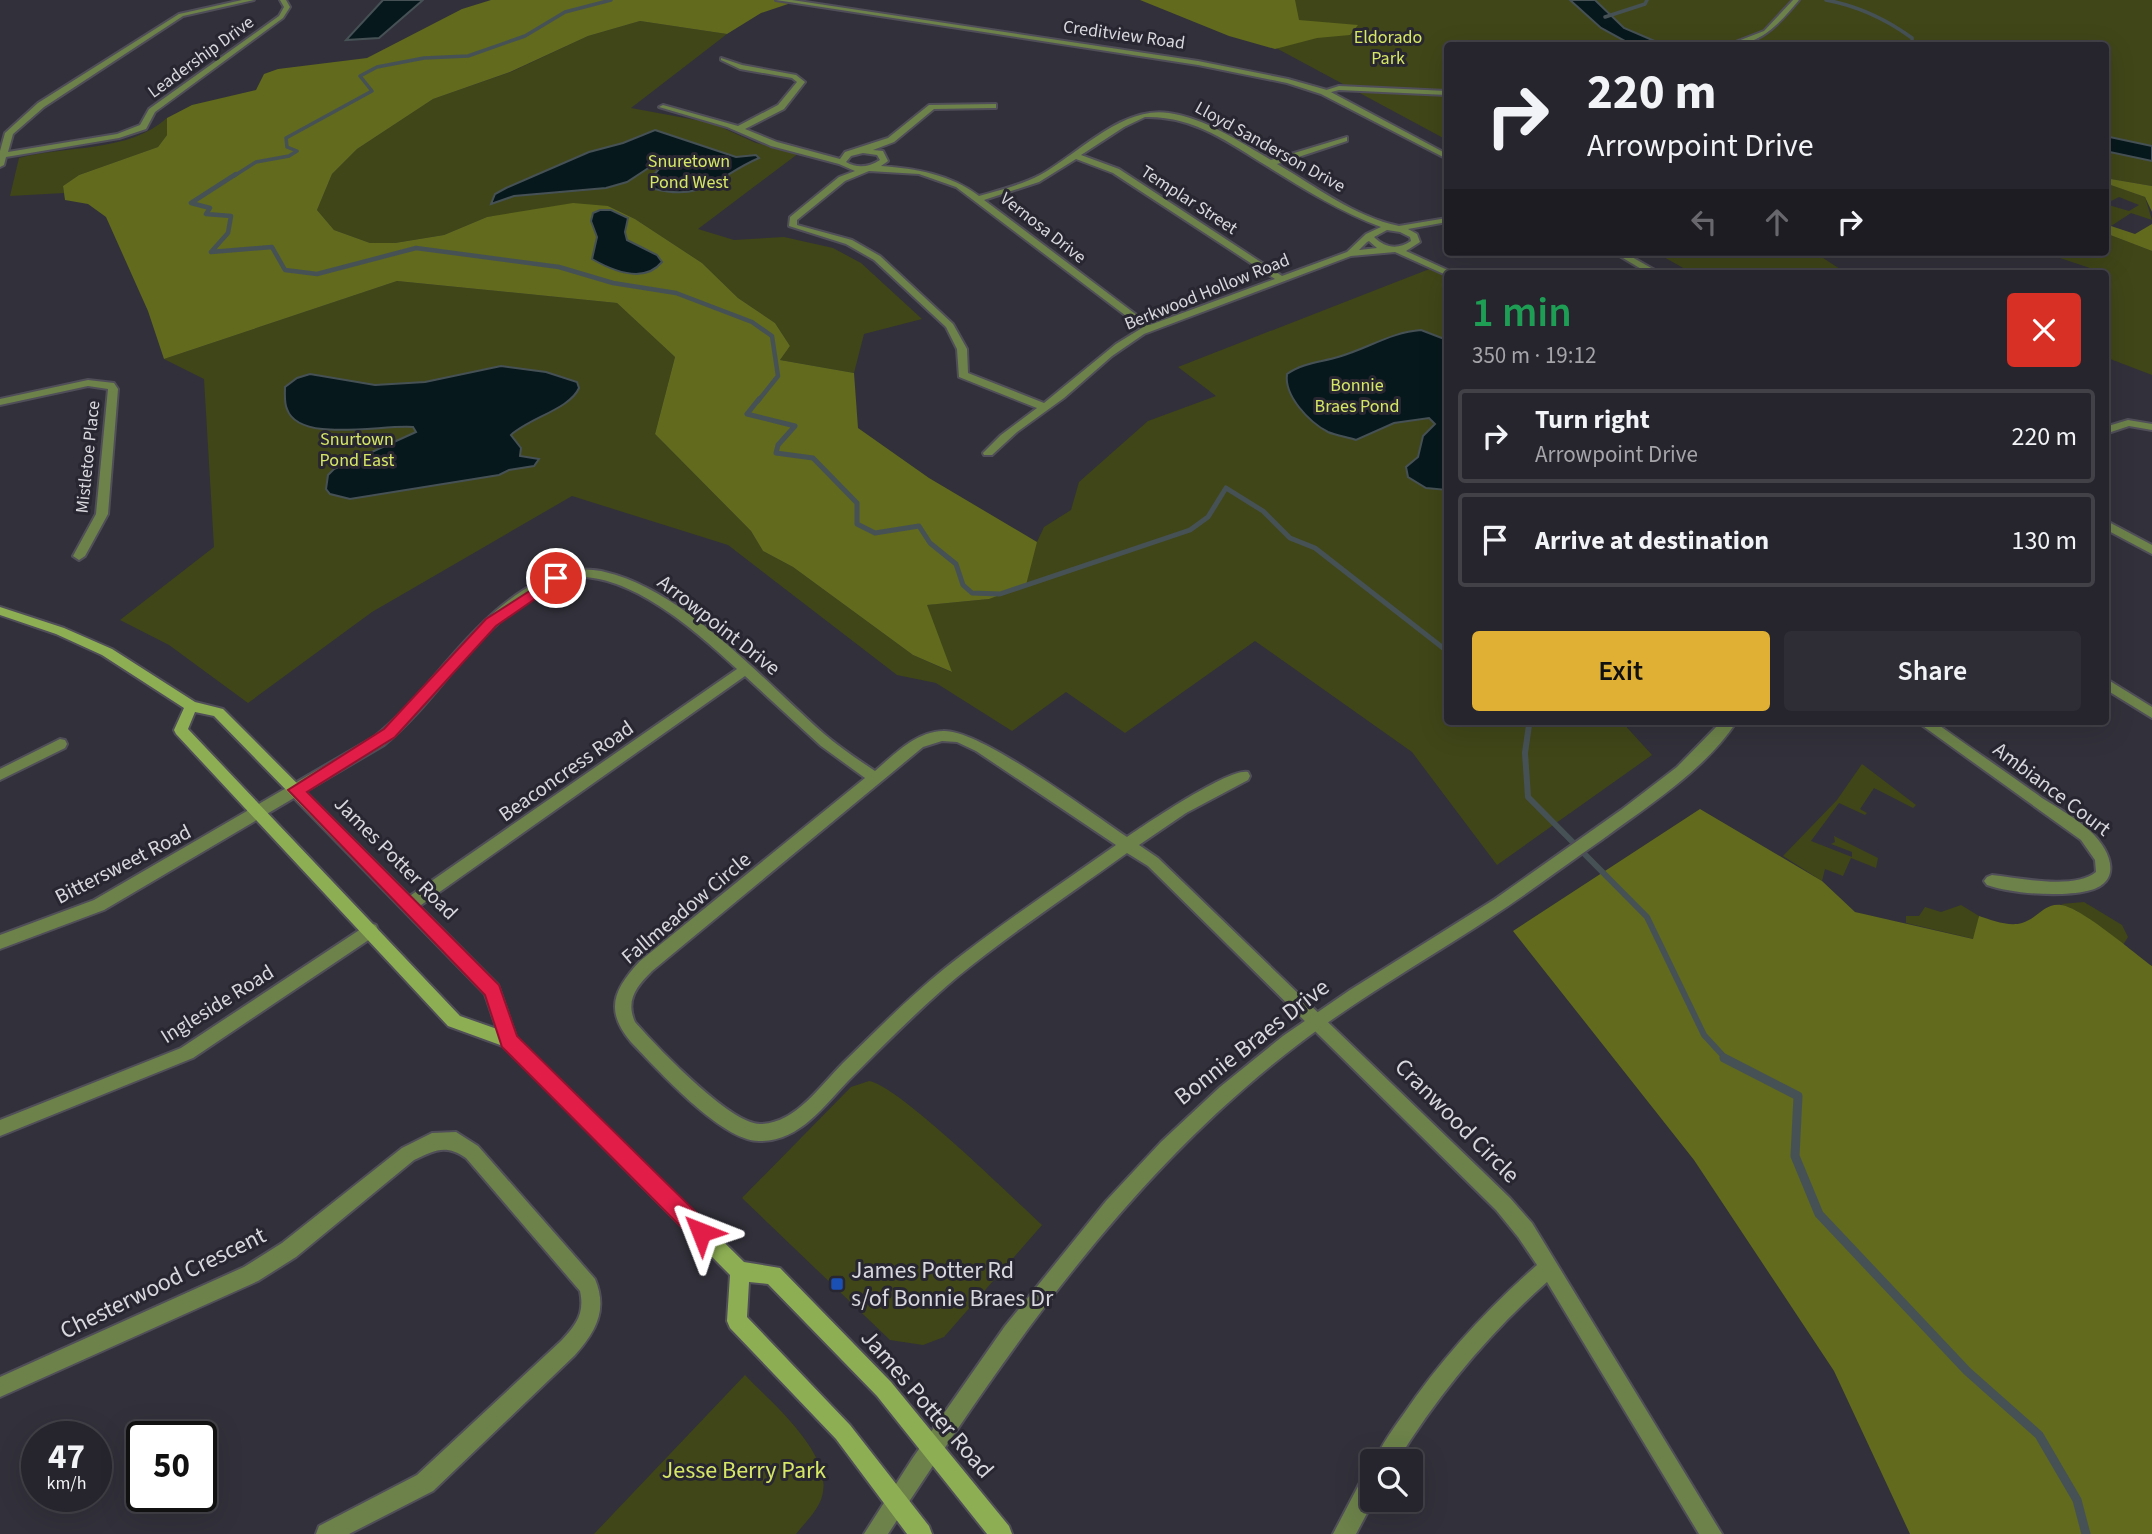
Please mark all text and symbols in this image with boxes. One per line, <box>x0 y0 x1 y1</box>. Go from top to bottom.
street label: Leadership Drive <box>143 10 259 104</box>
street label: Creditview Road <box>1061 14 1187 56</box>
park label: Eldorado Park <box>1354 25 1422 71</box>
text: 220 m <box>1587 58 1716 128</box>
icon: right <box>1472 70 1563 161</box>
street label: Lloyd Sanderson Drive <box>1190 95 1350 199</box>
text: Arrowpoint Drive <box>1587 123 1814 169</box>
park label: Snuretown Pond West <box>648 149 730 195</box>
street label: Templar Street <box>1136 159 1242 241</box>
street label: Vernosa Drive <box>995 186 1091 270</box>
icon: left <box>1685 203 1723 241</box>
icon: ahead <box>1758 203 1796 241</box>
icon: right <box>1831 203 1869 241</box>
street label: Berkwood Hollow Road <box>1121 247 1293 337</box>
text: 1 min <box>1472 283 1572 343</box>
button: close <box>2007 293 2081 367</box>
text: 350 m · 19:12 <box>1472 339 1596 372</box>
park label: Bonnie Braes Pond <box>1315 373 1399 419</box>
street label: Mistletoe Place <box>70 400 106 514</box>
text: Turn right <box>1535 401 1650 438</box>
icon: right <box>1476 417 1514 455</box>
text: 220 m <box>2011 418 2077 455</box>
park label: Snurtown Pond East <box>320 427 394 473</box>
text: Arrowpoint Drive <box>1535 438 1698 471</box>
icon: arrive <box>1476 521 1514 559</box>
text: Arrive at destination <box>1535 522 1769 559</box>
text: 130 m <box>2011 522 2077 559</box>
pin <box>526 548 586 608</box>
icon: arrive <box>537 559 575 597</box>
street label: Arrowpoint Drive <box>651 567 787 683</box>
button: Exit <box>1472 631 1770 711</box>
button: Share <box>1784 631 2081 711</box>
street label: Beaconcress Road <box>492 713 640 829</box>
street label: Ambiance Court <box>1987 735 2117 843</box>
street label: James Potter Road <box>327 789 465 927</box>
street label: Bittersweet Road <box>50 817 196 911</box>
street label: Fallmeadow Circle <box>615 845 757 971</box>
street label: Ingleside Road <box>154 957 280 1051</box>
street label: Bonnie Braes Drive <box>1167 970 1337 1114</box>
street label: Cranwood Circle <box>1386 1050 1528 1192</box>
position arrow <box>664 1195 738 1269</box>
street label: Chesterwood Crescent <box>54 1218 272 1348</box>
place label: James Potter Rd s/of Bonnie Braes Dr <box>851 1253 1054 1316</box>
marker: James Potter Rd s/of Bonnie Braes Dr <box>829 1276 845 1292</box>
street label: James Potter Road <box>852 1322 1002 1486</box>
speed limit sign: 50 <box>126 1421 217 1512</box>
text: 47 <box>48 1432 85 1482</box>
map controls <box>1360 1449 1423 1512</box>
button: search <box>1360 1449 1423 1512</box>
park label: Jesse Berry Park <box>662 1453 826 1488</box>
text: km/h <box>47 1471 86 1496</box>

